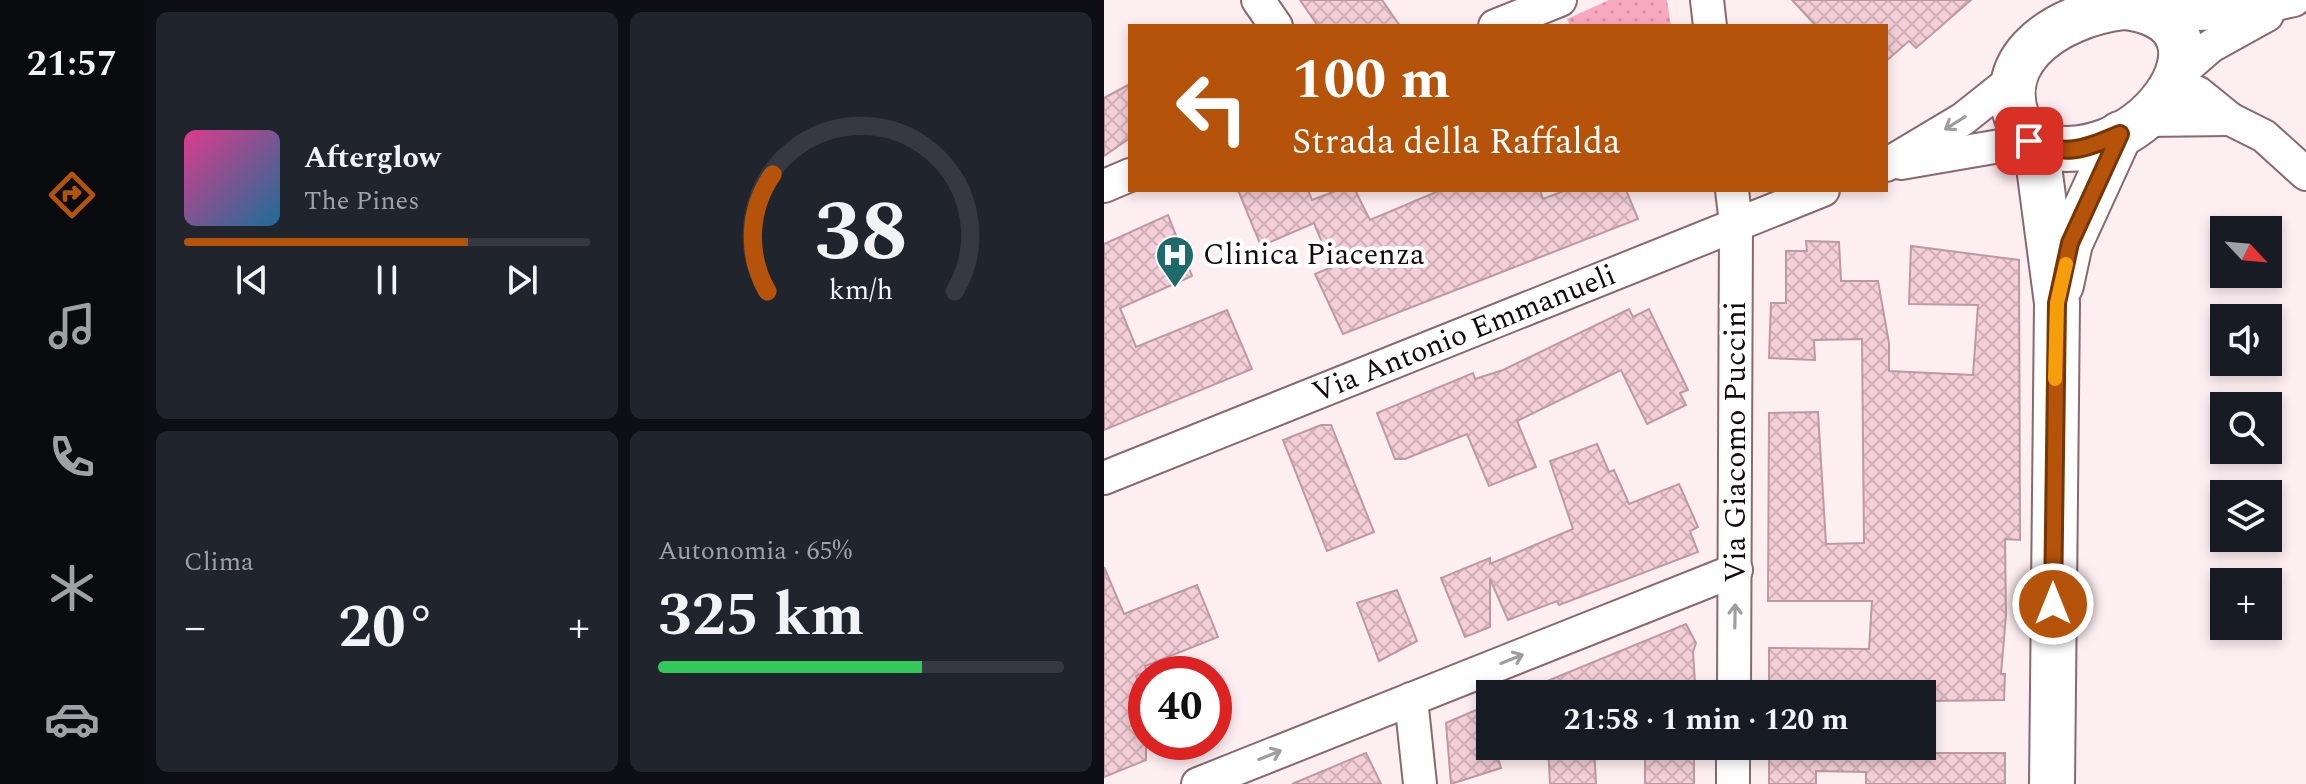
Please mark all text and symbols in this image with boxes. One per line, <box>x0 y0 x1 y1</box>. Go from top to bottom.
text: 21:57 <box>27 37 117 92</box>
text: 100 m <box>1292 38 1451 123</box>
icon: left <box>1160 56 1264 160</box>
pin <box>1995 107 2063 175</box>
text: Strada della Raffalda <box>1292 115 1621 170</box>
one-way arrow <box>1944 115 1966 132</box>
icon: arrive <box>2007 119 2051 163</box>
text: Afterglow <box>304 135 441 181</box>
icon: directions <box>44 167 100 223</box>
text: 38 <box>814 169 908 296</box>
text: The Pines <box>304 181 419 221</box>
north arrow <box>2210 216 2282 288</box>
map controls <box>2210 216 2282 640</box>
place label: Clinica Piacenza <box>1203 232 1425 278</box>
hospital icon: Clinica Piacenza <box>1154 234 1196 289</box>
street label: Via Antonio Emmanueli <box>1305 252 1623 415</box>
icon: previous <box>230 258 274 302</box>
icon: pause <box>365 258 409 302</box>
icon: next <box>500 258 544 302</box>
text: km/h <box>829 269 893 312</box>
icon: music <box>44 298 100 354</box>
street label: Via Giacomo Puccini <box>1713 301 1759 583</box>
button: sound <box>2210 304 2282 376</box>
button: search <box>2210 392 2282 464</box>
icon: phone <box>44 429 100 485</box>
button: layers <box>2210 480 2282 552</box>
text: Autonomia · 65% <box>658 531 852 571</box>
text: Clima <box>184 542 254 582</box>
icon: climate <box>44 560 100 616</box>
position arrow <box>2011 562 2095 646</box>
button: + <box>2210 568 2282 640</box>
text: 325 km <box>658 570 864 662</box>
text: 20° <box>338 582 436 674</box>
text: − <box>184 594 206 661</box>
text: + <box>568 594 590 661</box>
one-way arrow <box>1727 603 1743 630</box>
one-way arrow <box>1499 651 1524 665</box>
speed limit sign: 40 <box>1128 656 1232 760</box>
icon: car <box>44 691 100 747</box>
text: 21:58 · 1 min · 120 m <box>1563 697 1849 743</box>
one-way arrow <box>1257 747 1282 761</box>

